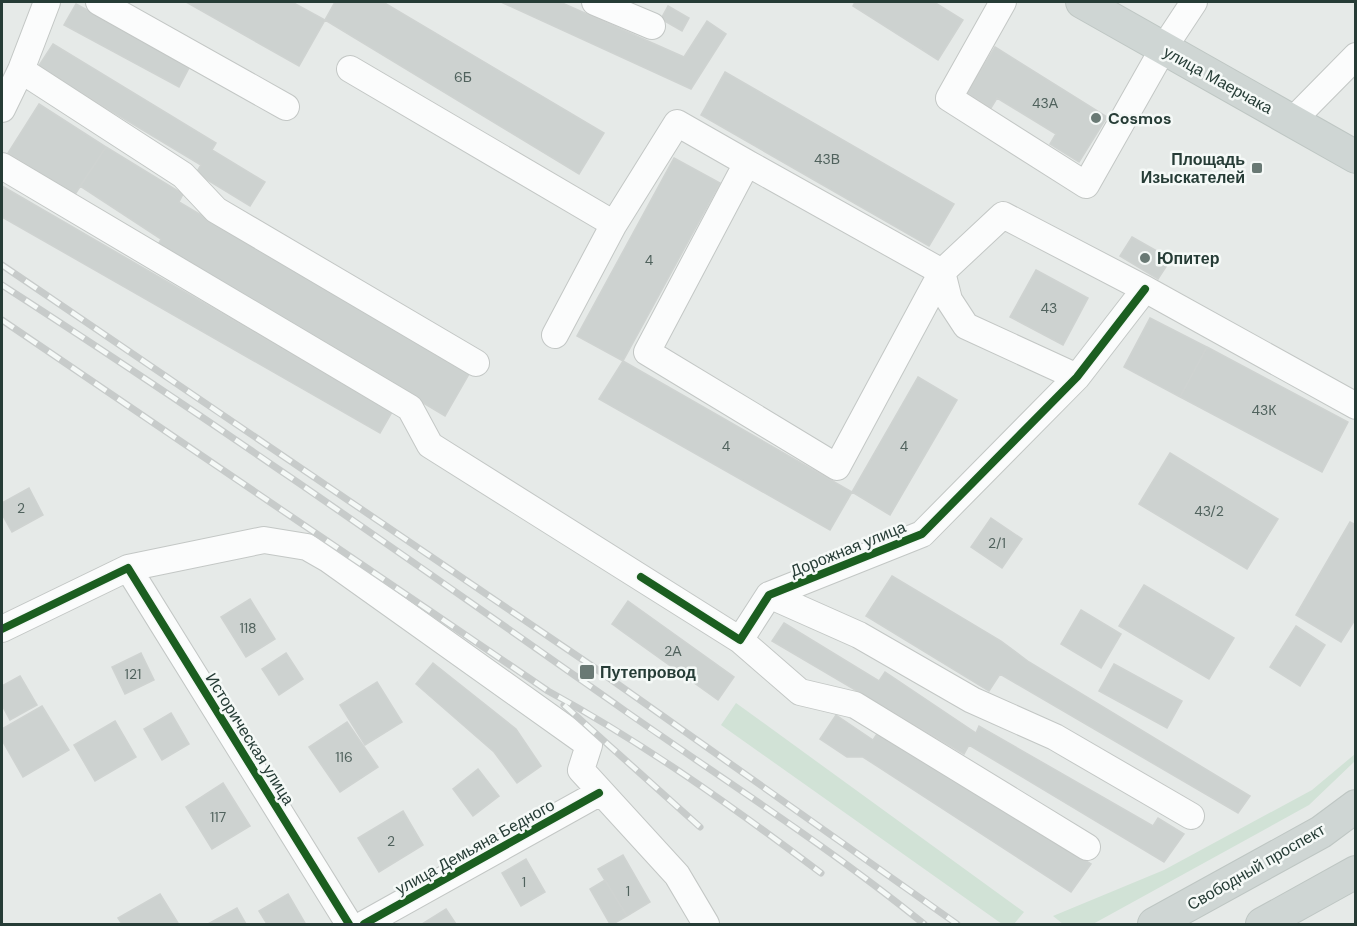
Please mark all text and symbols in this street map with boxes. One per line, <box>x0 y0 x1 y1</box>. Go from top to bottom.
street label: улица Маерчака <box>1160 41 1276 119</box>
house number: 6Б <box>454 68 472 86</box>
house number: 43А <box>1032 94 1059 112</box>
place label: Cosmos <box>1108 108 1171 129</box>
marker: Cosmos <box>1089 111 1103 125</box>
place label: Площадь Изыскателей <box>1141 149 1245 188</box>
house number: 43В <box>814 150 840 168</box>
marker: Площадь Изыскателей <box>1250 161 1264 175</box>
place label: Юпитер <box>1157 248 1220 269</box>
house number: 4 <box>645 251 654 269</box>
marker: Юпитер <box>1138 251 1152 265</box>
house number: 43 <box>1041 299 1057 317</box>
house number: 43К <box>1252 401 1277 419</box>
house number: 4 <box>722 437 731 455</box>
house number: 4 <box>900 437 909 455</box>
house number: 2 <box>17 499 25 517</box>
house number: 43/2 <box>1194 502 1224 520</box>
street label: Дорожная улица <box>787 516 909 582</box>
house number: 2/1 <box>988 534 1006 552</box>
house number: 118 <box>239 619 257 637</box>
house number: 2А <box>664 642 682 660</box>
place label: Путепровод <box>600 662 696 683</box>
marker: Путепровод <box>578 663 596 681</box>
house number: 121 <box>125 665 141 683</box>
street label: Историческая улица <box>201 669 299 809</box>
house number: 116 <box>335 748 353 766</box>
street label: улица Демьяна Бедного <box>392 795 558 899</box>
house number: 117 <box>210 808 226 826</box>
street label: Свободный проспект <box>1183 819 1329 915</box>
house number: 2 <box>387 832 395 850</box>
house number: 1 <box>522 873 526 891</box>
house number: 1 <box>626 882 630 900</box>

